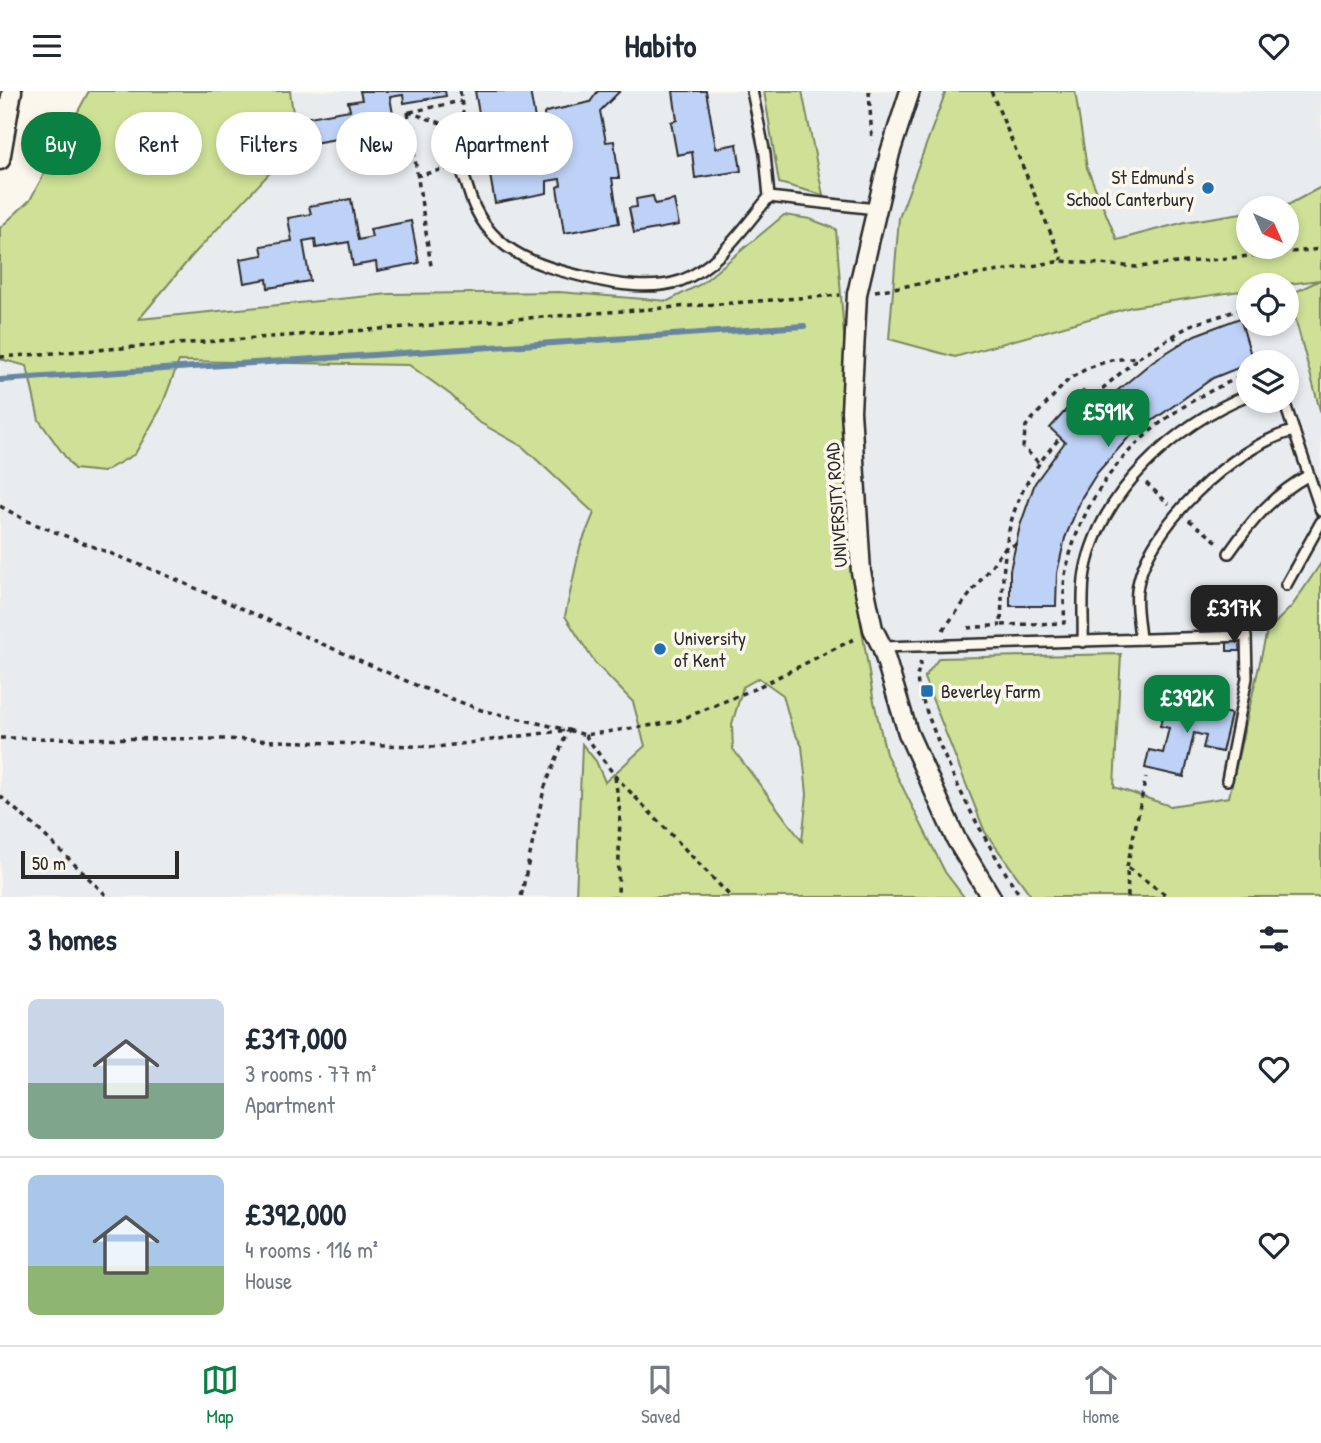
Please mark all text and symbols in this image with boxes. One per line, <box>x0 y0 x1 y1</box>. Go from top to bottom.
text: Habito <box>625 24 696 67</box>
icon: menu <box>28 27 66 65</box>
icon: heart <box>1255 27 1293 65</box>
chip: Buy <box>21 112 101 175</box>
chip: Rent <box>115 112 202 175</box>
chip: Filters <box>216 112 322 175</box>
chip: New <box>336 112 417 175</box>
chip: Apartment <box>431 112 573 175</box>
place label: St Edmund's School Canterbury <box>1067 164 1194 212</box>
marker: St Edmund's School Canterbury <box>1200 180 1216 196</box>
north arrow <box>1236 196 1298 259</box>
map controls <box>1236 196 1299 413</box>
button: locate <box>1236 273 1299 336</box>
button: layers <box>1236 350 1299 413</box>
pin: £591K <box>1059 389 1157 449</box>
text: £591K <box>1082 396 1134 427</box>
street label: UNIVERSITY ROAD <box>819 442 853 568</box>
pin: £317K <box>1185 585 1283 645</box>
text: £317K <box>1207 592 1261 623</box>
place label: University of Kent <box>674 625 746 673</box>
marker: University of Kent <box>652 641 668 657</box>
pin: £392K <box>1138 675 1236 735</box>
place label: Beverley Farm <box>941 678 1041 704</box>
text: £392K <box>1160 682 1214 713</box>
marker: Beverley Farm <box>919 683 935 699</box>
scale bar <box>21 848 178 880</box>
text: 50 m <box>32 850 66 876</box>
text: 3 homes <box>28 919 117 959</box>
icon: filters <box>1255 920 1293 958</box>
text: £317,000 <box>245 1018 347 1058</box>
icon: home <box>84 1027 168 1111</box>
icon: heart <box>1255 1050 1293 1088</box>
text: 3 rooms · 77 m² <box>245 1058 377 1089</box>
text: Apartment <box>245 1089 335 1120</box>
text: £392,000 <box>245 1194 346 1234</box>
icon: home <box>84 1203 168 1287</box>
icon: heart <box>1255 1226 1293 1264</box>
text: 4 rooms · 116 m² <box>245 1234 378 1265</box>
text: House <box>245 1265 292 1296</box>
tab: Map <box>201 1361 239 1429</box>
tab: Saved <box>641 1361 680 1429</box>
tab: Home <box>1082 1361 1120 1429</box>

